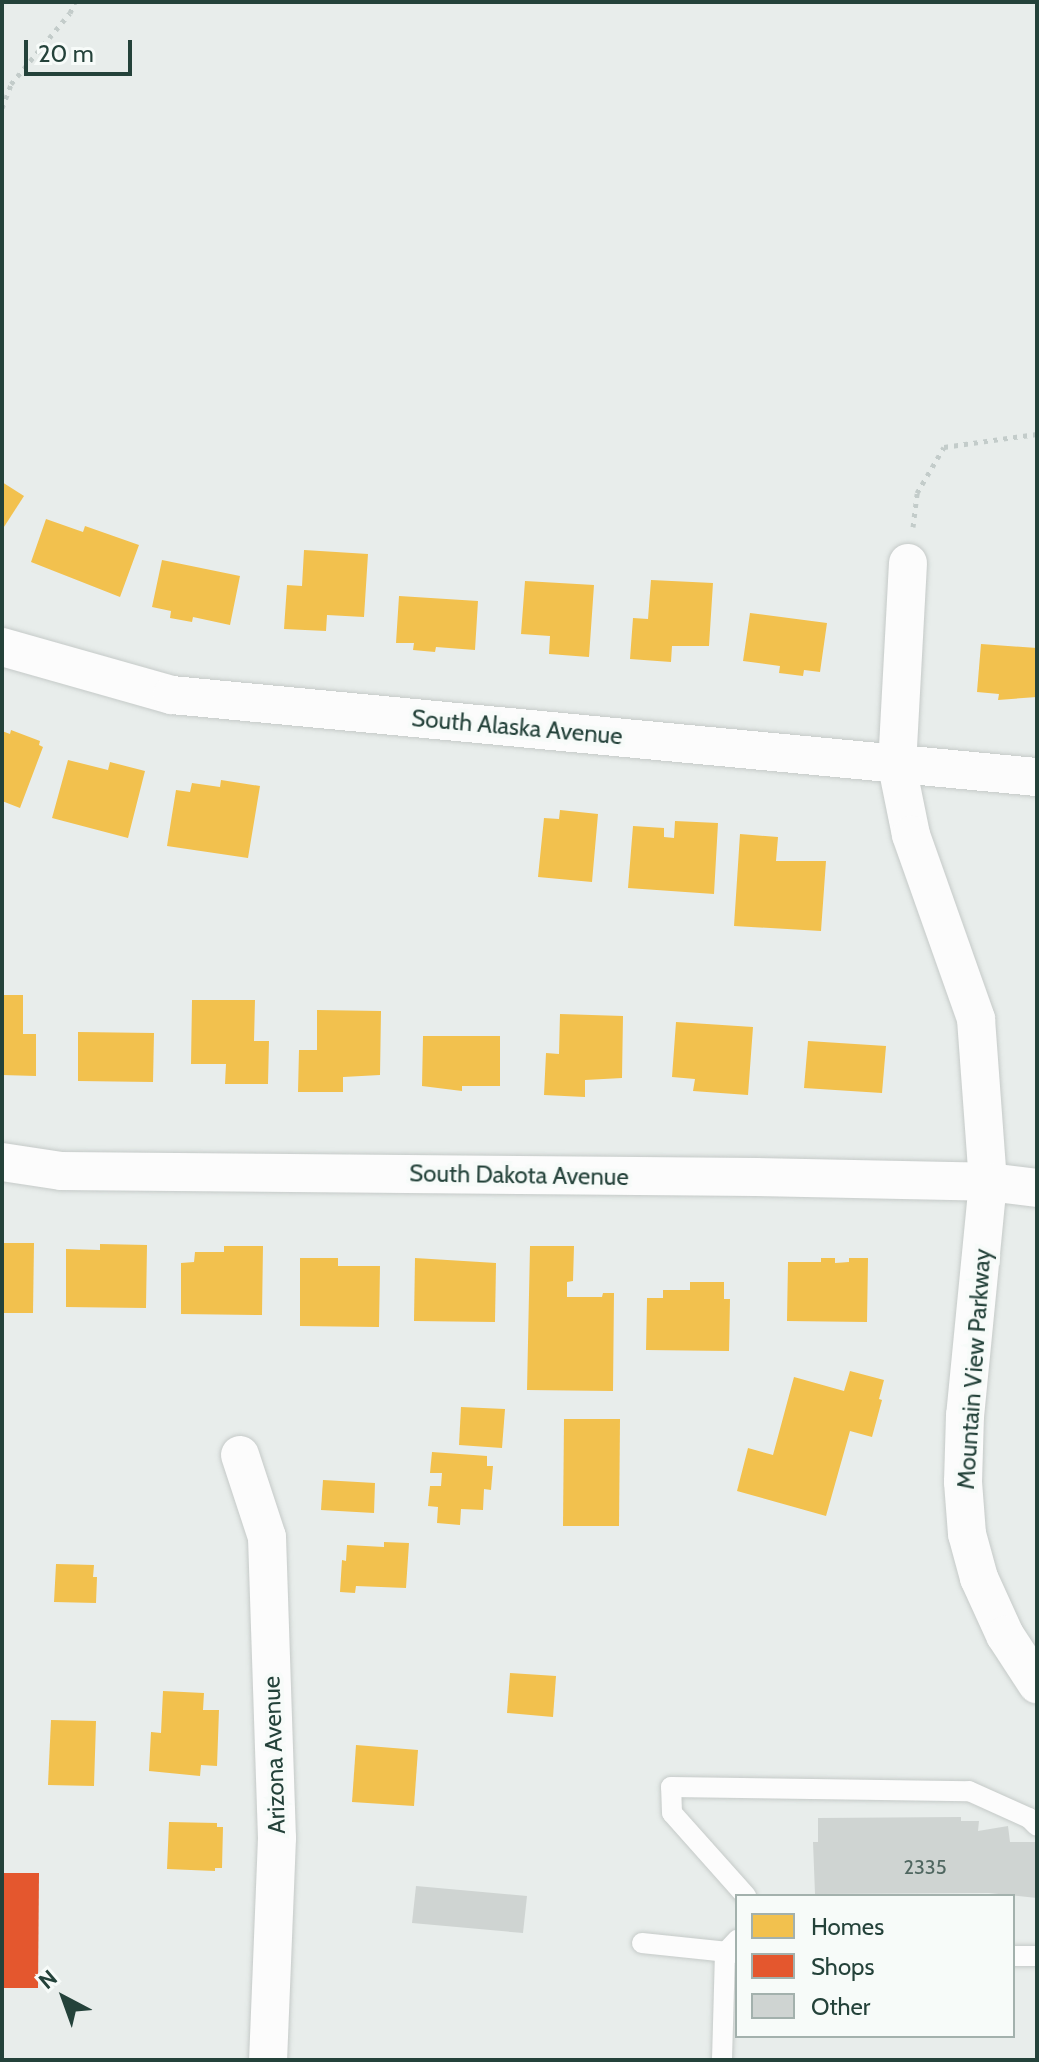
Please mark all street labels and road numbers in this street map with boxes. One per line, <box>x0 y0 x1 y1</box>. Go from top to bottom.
street label: South Alaska Avenue <box>410 703 624 751</box>
street label: South Dakota Avenue <box>409 1159 629 1191</box>
street label: Mountain View Parkway <box>951 1248 997 1490</box>
street label: Arizona Avenue <box>257 1675 291 1835</box>

